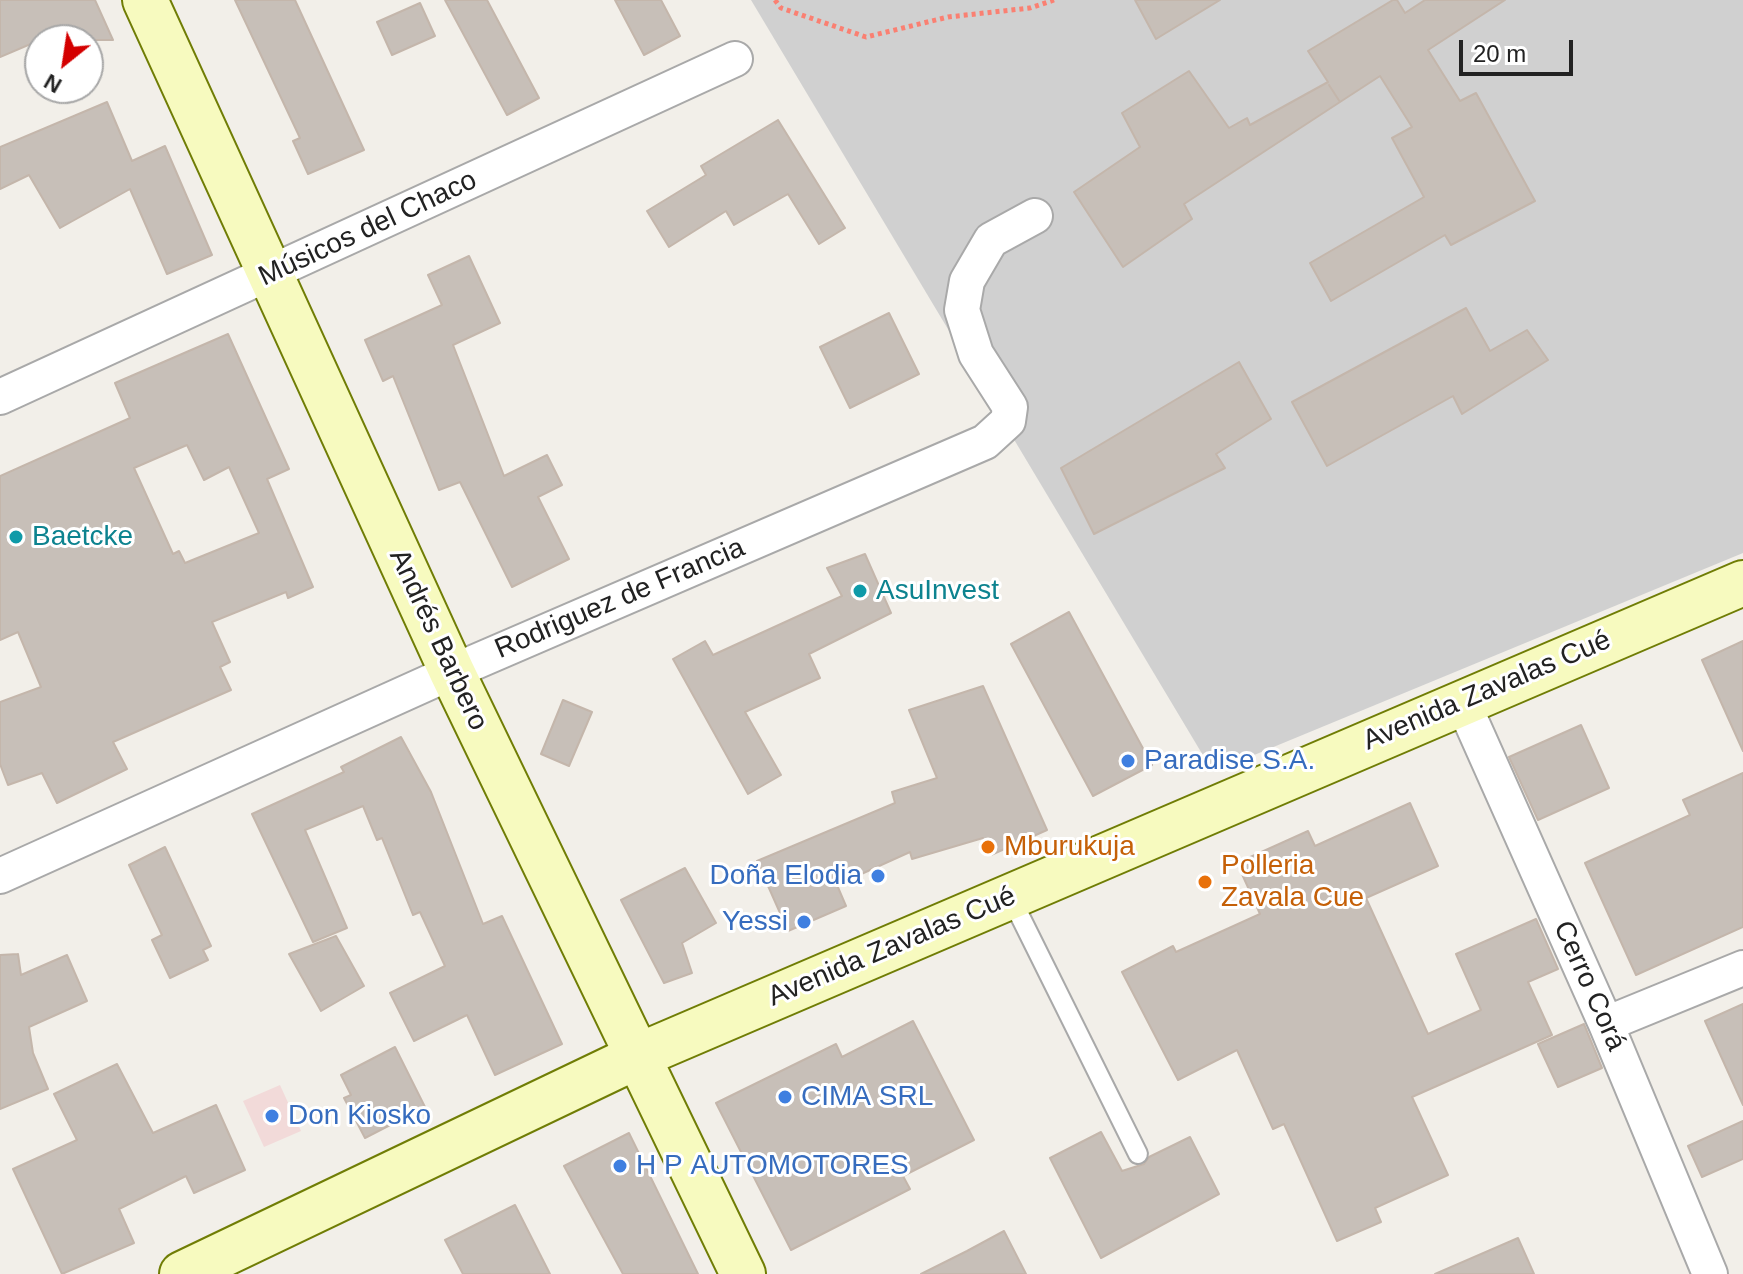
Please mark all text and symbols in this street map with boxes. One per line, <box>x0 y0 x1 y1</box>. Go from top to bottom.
north arrow <box>24 24 104 104</box>
scale bar <box>1463 24 1577 74</box>
text: 20 m <box>1473 40 1526 67</box>
text: N <box>40 69 66 98</box>
street label: Músicos del Chaco <box>254 164 482 294</box>
place label: Baetcke <box>32 520 133 554</box>
marker: Baetcke <box>7 528 25 546</box>
street label: Rodriguez de Francia <box>490 531 750 667</box>
street label: Andrés Barbero <box>381 544 495 736</box>
place label: AsuInvest <box>876 574 999 608</box>
marker: AsuInvest <box>851 582 869 600</box>
street label: Avenida Zavalas Cué <box>1358 624 1616 758</box>
place label: Paradise S.A. <box>1144 744 1315 778</box>
marker: Paradise S.A. <box>1119 752 1137 770</box>
place label: Mburukuja <box>1004 830 1135 864</box>
marker: Mburukuja <box>979 838 997 856</box>
place label: Polleria Zavala Cue <box>1221 849 1364 915</box>
place label: Doña Elodia <box>709 859 862 893</box>
marker: Doña Elodia <box>869 867 887 885</box>
marker: Polleria Zavala Cue <box>1196 873 1214 891</box>
street label: Avenida Zavalas Cué <box>763 880 1021 1014</box>
place label: Yessi <box>722 905 788 939</box>
marker: Yessi <box>795 913 813 931</box>
street label: Cerro Corá <box>1545 916 1633 1056</box>
place label: CIMA SRL <box>801 1080 933 1114</box>
marker: CIMA SRL <box>776 1088 794 1106</box>
place label: Don Kiosko <box>288 1099 431 1133</box>
marker: Don Kiosko <box>263 1107 281 1125</box>
place label: H P AUTOMOTORES <box>636 1149 909 1183</box>
marker: H P AUTOMOTORES <box>611 1157 629 1175</box>

